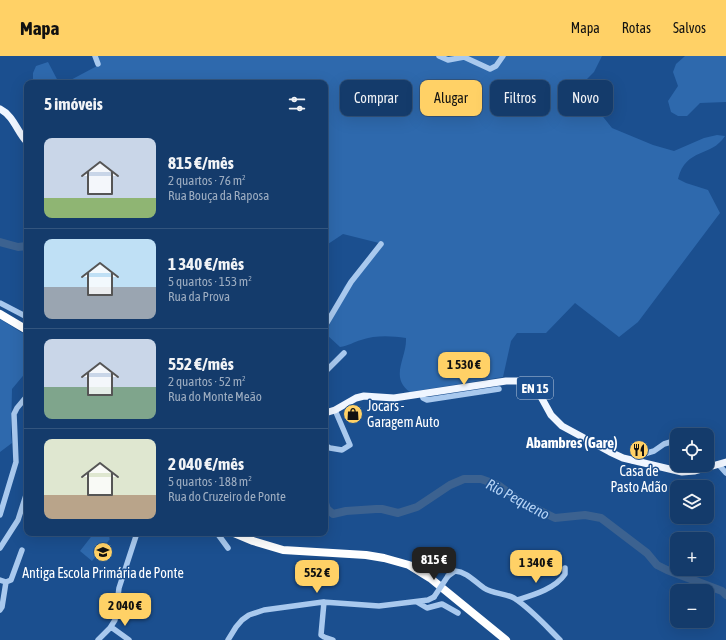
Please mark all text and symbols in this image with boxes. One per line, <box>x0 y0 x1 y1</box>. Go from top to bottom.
text: Mapa <box>20 17 59 39</box>
text: Mapa <box>571 20 600 36</box>
text: Rotas <box>622 20 651 36</box>
text: Salvos <box>673 20 706 36</box>
chip: Comprar <box>340 80 412 116</box>
chip: Alugar <box>420 80 482 116</box>
chip: Filtros <box>490 80 550 116</box>
chip: Novo <box>558 80 613 116</box>
icon: filters <box>286 93 308 115</box>
text: 5 imóveis <box>44 94 103 114</box>
text: 815 €/mês <box>168 153 234 173</box>
icon: home <box>76 154 124 202</box>
text: 2 quartos · 76 m² <box>168 173 246 188</box>
text: Rua Bouça da Raposa <box>168 188 269 203</box>
text: 1 340 €/mês <box>168 254 244 274</box>
icon: home <box>76 255 124 303</box>
text: 5 quartos · 153 m² <box>168 274 252 289</box>
text: Rua da Prova <box>168 289 230 304</box>
pin: 1 530 € <box>427 352 501 386</box>
text: 552 €/mês <box>168 354 234 374</box>
icon: home <box>76 355 124 403</box>
text: 1 530 € <box>447 357 481 372</box>
text: 2 quartos · 52 m² <box>168 374 246 389</box>
road number: EN 15 <box>517 377 553 399</box>
text: Rua do Monte Meão <box>168 389 262 404</box>
place label: Jocars - Garagem Auto <box>367 398 439 430</box>
shop icon: Jocars - Garagem Auto <box>342 403 364 425</box>
map controls <box>670 428 714 628</box>
button: locate <box>670 428 714 472</box>
district label: Abambres (Gare) <box>525 434 618 451</box>
restaurant icon: Casa de Pasto Adão <box>628 439 650 461</box>
text: 2 040 €/mês <box>168 454 244 474</box>
icon: home <box>76 455 124 503</box>
place label: Casa de Pasto Adão <box>610 463 668 495</box>
text: 5 quartos · 188 m² <box>168 474 252 489</box>
water label: Rio Pequeno <box>483 475 553 523</box>
button: layers <box>670 480 714 524</box>
text: Rua do Cruzeiro de Ponte <box>168 489 286 504</box>
button: + <box>670 532 714 576</box>
school or university icon: Antiga Escola Primária de Ponte <box>92 541 114 563</box>
pin: 815 € <box>406 547 462 581</box>
pin: 1 340 € <box>499 550 573 584</box>
text: 815 € <box>421 552 447 567</box>
text: 1 340 € <box>519 555 553 570</box>
pin: 552 € <box>289 560 345 594</box>
place label: Antiga Escola Primária de Ponte <box>22 565 184 581</box>
text: 552 € <box>304 565 330 580</box>
button: − <box>670 584 714 628</box>
pin: 2 040 € <box>88 593 162 627</box>
text: 2 040 € <box>108 598 142 613</box>

